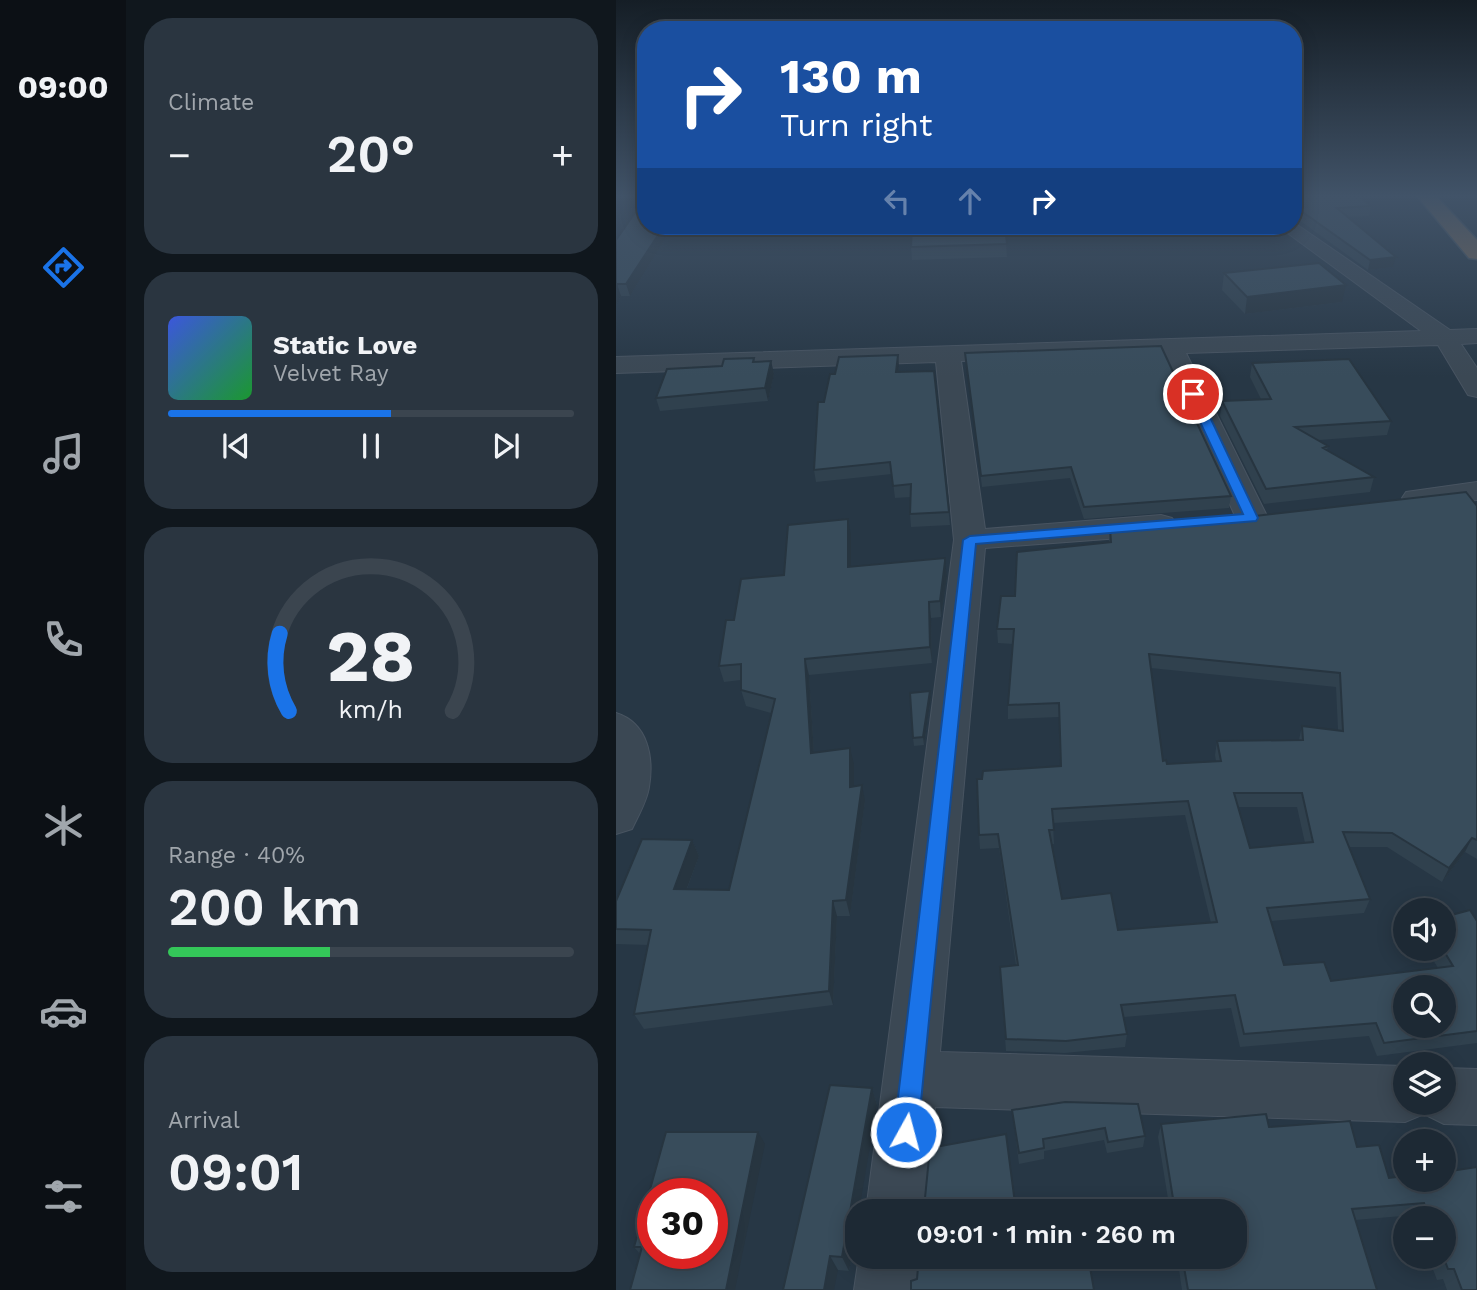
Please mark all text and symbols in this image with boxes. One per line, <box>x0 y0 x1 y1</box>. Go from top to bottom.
text: 130 m <box>780 47 922 105</box>
icon: right <box>665 49 756 140</box>
text: 09:00 <box>17 68 109 106</box>
text: Climate <box>168 89 254 116</box>
text: Turn right <box>780 106 932 144</box>
text: 20° <box>327 124 415 185</box>
text: − <box>168 133 191 177</box>
text: + <box>551 133 574 177</box>
icon: left <box>878 182 916 220</box>
icon: ahead <box>951 182 989 220</box>
icon: right <box>1024 182 1062 220</box>
icon: directions <box>39 243 88 292</box>
text: Static Love <box>273 330 417 360</box>
text: Velvet Ray <box>273 360 389 387</box>
pin <box>1163 364 1223 424</box>
icon: arrive <box>1174 375 1212 413</box>
icon: previous <box>217 427 255 465</box>
icon: pause <box>352 427 390 465</box>
icon: next <box>487 427 525 465</box>
icon: music <box>39 429 88 478</box>
text: 28 <box>326 613 416 699</box>
icon: phone <box>39 615 88 664</box>
text: km/h <box>339 695 403 724</box>
icon: climate <box>39 801 88 850</box>
text: Range · 40% <box>168 842 305 869</box>
text: 200 km <box>168 877 361 938</box>
map controls <box>1393 898 1456 1269</box>
button: sound <box>1393 898 1456 961</box>
button: search <box>1393 975 1456 1038</box>
icon: car <box>39 987 88 1036</box>
button: layers <box>1393 1052 1456 1115</box>
position arrow <box>869 1095 943 1169</box>
text: Arrival <box>168 1107 240 1134</box>
button: + <box>1393 1129 1456 1192</box>
text: 09:01 <box>168 1142 303 1203</box>
icon: filters <box>39 1172 88 1221</box>
speed limit sign: 30 <box>637 1178 728 1269</box>
button: − <box>1393 1206 1456 1269</box>
text: 09:01 · 1 min · 260 m <box>916 1219 1176 1249</box>

